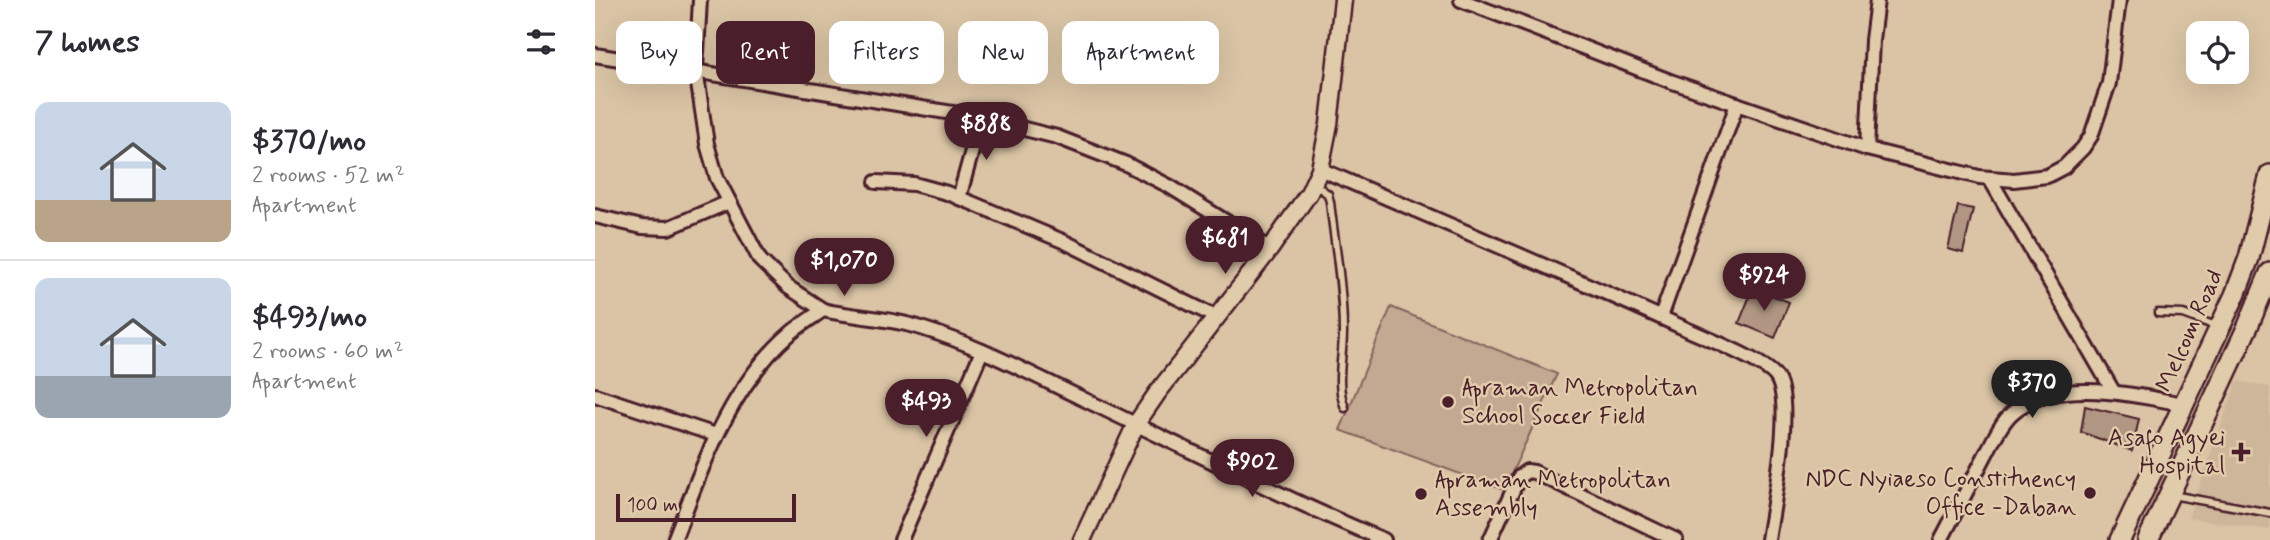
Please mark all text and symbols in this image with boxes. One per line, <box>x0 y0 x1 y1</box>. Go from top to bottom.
chip: Buy <box>616 21 702 84</box>
chip: Rent <box>716 21 815 84</box>
chip: Filters <box>829 21 944 84</box>
chip: New <box>958 21 1048 84</box>
chip: Apartment <box>1062 21 1219 84</box>
map controls <box>2186 21 2249 84</box>
button: locate <box>2186 21 2249 84</box>
text: 7 homes <box>35 23 140 62</box>
icon: filters <box>522 23 560 61</box>
pin: $888 <box>945 102 1027 162</box>
text: $888 <box>960 110 1012 140</box>
text: $370/mo <box>252 122 366 161</box>
icon: home <box>91 130 175 214</box>
text: 2 rooms · 52 m² <box>252 161 405 191</box>
text: Apartment <box>252 191 357 221</box>
pin: $681 <box>1184 216 1266 276</box>
text: $681 <box>1202 224 1248 254</box>
pin: $1,070 <box>787 238 901 298</box>
text: $1,070 <box>810 246 878 276</box>
pin: $924 <box>1723 254 1805 313</box>
text: $924 <box>1739 261 1789 291</box>
street label: Melcom Road <box>2149 265 2231 397</box>
text: $493/mo <box>252 298 367 337</box>
icon: home <box>91 306 175 390</box>
text: 2 rooms · 60 m² <box>252 337 404 367</box>
pin: $370 <box>1991 360 2073 420</box>
text: Apartment <box>252 367 357 397</box>
text: $370 <box>2007 368 2057 398</box>
place label: Apraman Metropolitan School Soccer Field <box>1462 373 1698 432</box>
pin: $493 <box>885 380 967 439</box>
text: $493 <box>901 387 951 417</box>
marker: Apraman Metropolitan School Soccer Field <box>1440 394 1456 410</box>
place label: Asafo Agyei Hospital <box>2108 423 2225 482</box>
pin: $902 <box>1211 440 1293 499</box>
marker: Asafo Agyei Hospital <box>2231 442 2251 462</box>
text: $902 <box>1226 447 1278 477</box>
place label: NDC Nyiaeso Constituency Office -Daban <box>1805 464 2076 523</box>
place label: Apraman Metropolitan Assembly <box>1435 465 1671 524</box>
marker: NDC Nyiaeso Constituency Office -Daban <box>2082 485 2098 501</box>
marker: Apraman Metropolitan Assembly <box>1413 486 1429 502</box>
scale bar <box>616 491 796 523</box>
text: 100 m <box>627 493 678 518</box>

